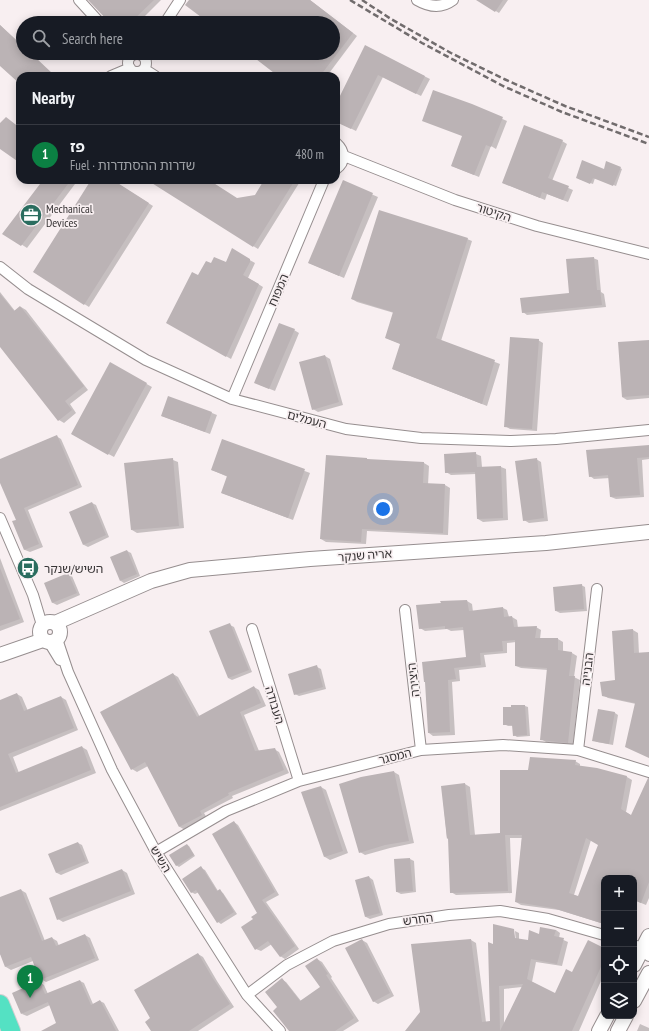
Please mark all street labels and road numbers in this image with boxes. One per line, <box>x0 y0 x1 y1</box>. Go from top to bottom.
street label: הקיטור <box>475 199 513 225</box>
street label: המפוח <box>264 271 292 309</box>
street label: העמלים <box>286 407 328 431</box>
street label: אריה שנקר <box>337 546 393 564</box>
street label: הבנייה <box>578 652 596 686</box>
street label: היצירה <box>403 662 423 698</box>
street label: העבודה <box>262 684 288 726</box>
street label: המסגר <box>377 745 413 767</box>
street label: השיש <box>147 843 175 875</box>
street label: החרש <box>402 909 434 929</box>

